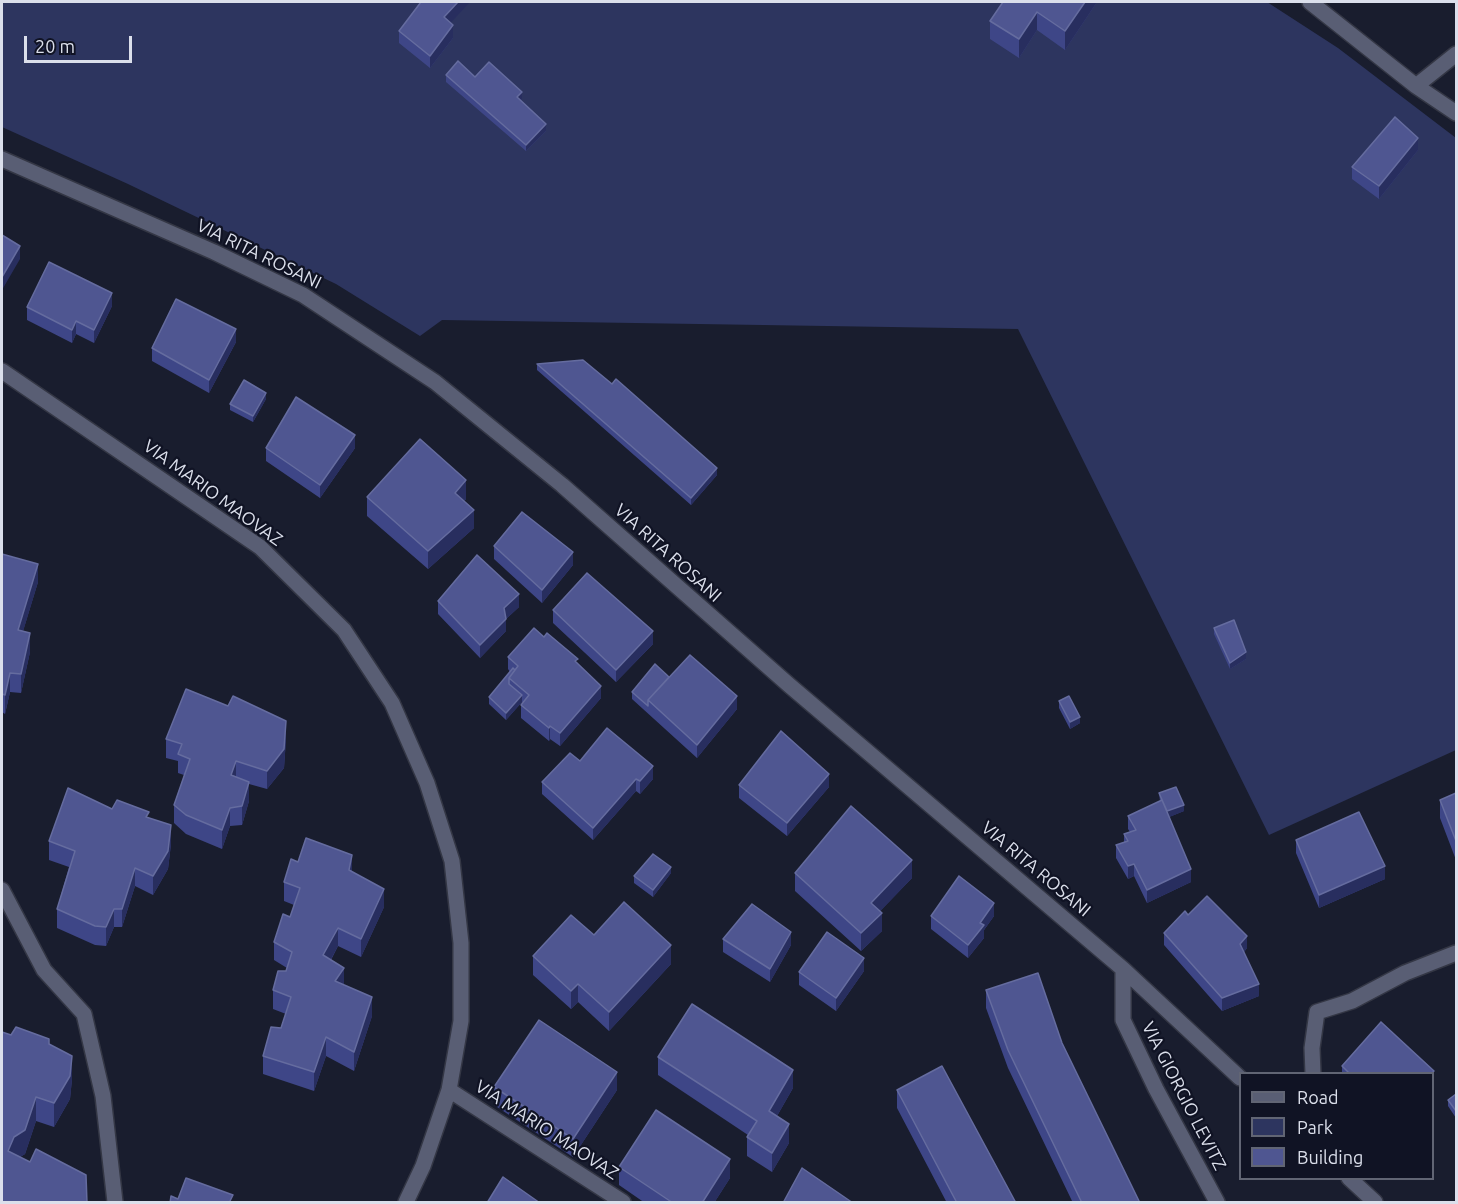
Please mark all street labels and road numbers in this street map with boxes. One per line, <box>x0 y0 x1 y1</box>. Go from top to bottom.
street label: VIA RITA ROSANI <box>193 214 325 294</box>
street label: VIA MARIO MAOVAZ <box>139 435 287 551</box>
street label: VIA RITA ROSANI <box>610 499 726 607</box>
street label: VIA RITA ROSANI <box>977 817 1095 921</box>
street label: VIA GIORGIO LEVITZ <box>1137 1018 1231 1174</box>
street label: VIA MARIO MAOVAZ <box>471 1076 623 1184</box>

